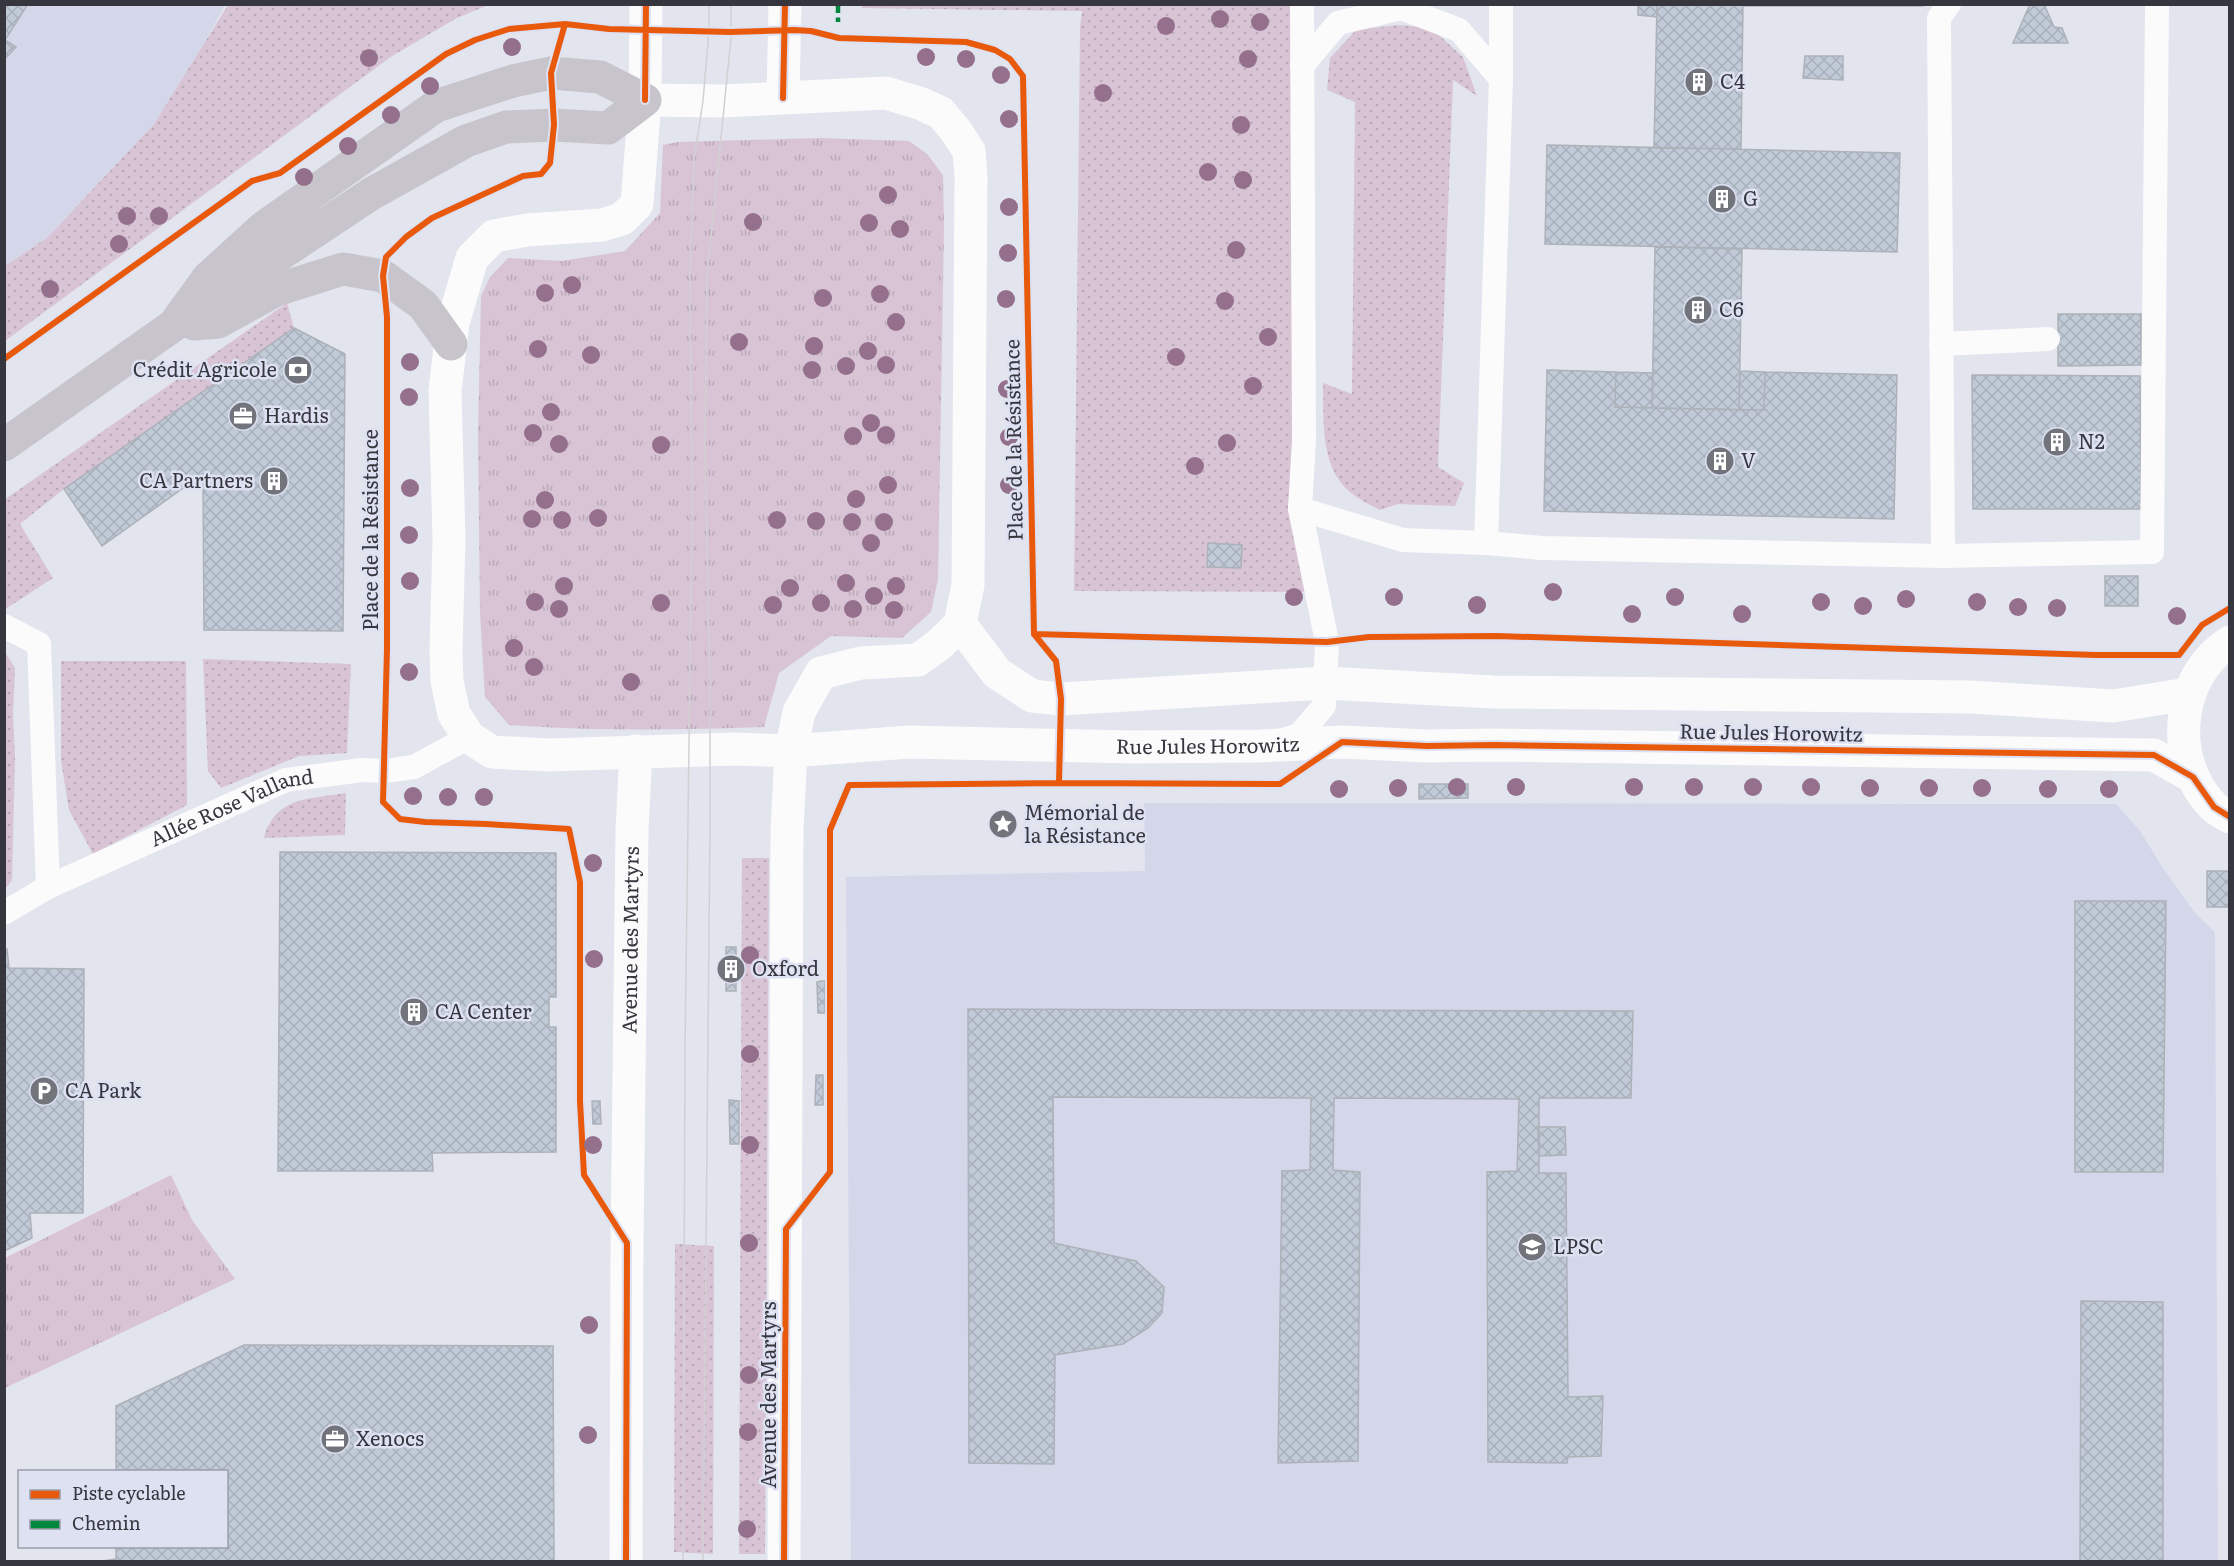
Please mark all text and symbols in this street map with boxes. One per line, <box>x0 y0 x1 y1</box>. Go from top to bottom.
place label: C4 <box>1720 65 1745 95</box>
building icon: C4 <box>1683 66 1715 98</box>
place label: G <box>1743 182 1758 212</box>
building icon: G <box>1706 183 1738 215</box>
place label: C6 <box>1719 293 1744 323</box>
building icon: C6 <box>1682 294 1714 326</box>
street label: Place de la Résistance <box>995 339 1029 541</box>
place label: Crédit Agricole <box>133 353 277 383</box>
bank icon: Crédit Agricole <box>282 354 314 386</box>
place label: Hardis <box>264 399 329 429</box>
office icon: Hardis <box>227 400 259 432</box>
place label: N2 <box>2078 425 2105 455</box>
building icon: N2 <box>2041 426 2073 458</box>
street label: Place de la Résistance <box>354 429 384 631</box>
place label: V <box>1741 444 1756 474</box>
building icon: V <box>1704 445 1736 477</box>
place label: CA Partners <box>139 464 253 494</box>
building icon: CA Partners <box>258 465 290 497</box>
street label: Rue Jules Horowitz <box>1679 714 1863 748</box>
street label: Rue Jules Horowitz <box>1116 727 1300 760</box>
street label: Allée Rose Valland <box>144 760 315 852</box>
place label: Mémorial de la Résistance <box>1024 796 1146 849</box>
place icon: Mémorial de la Résistance <box>987 808 1019 840</box>
street label: Avenue des Martyrs <box>613 846 645 1034</box>
place label: Oxford <box>752 952 819 982</box>
building icon: Oxford <box>715 953 747 985</box>
place label: CA Center <box>435 995 532 1025</box>
building icon: CA Center <box>398 996 430 1028</box>
place label: CA Park <box>65 1074 142 1104</box>
parking icon: CA Park <box>28 1075 60 1107</box>
place label: LPSC <box>1553 1230 1604 1260</box>
school or university icon: LPSC <box>1516 1231 1548 1263</box>
street label: Avenue des Martyrs <box>752 1301 782 1489</box>
place label: Xenocs <box>356 1422 424 1452</box>
office icon: Xenocs <box>319 1423 351 1455</box>
legend <box>18 1470 228 1548</box>
text: Piste cyclable <box>72 1479 186 1506</box>
text: Chemin <box>72 1509 141 1536</box>

